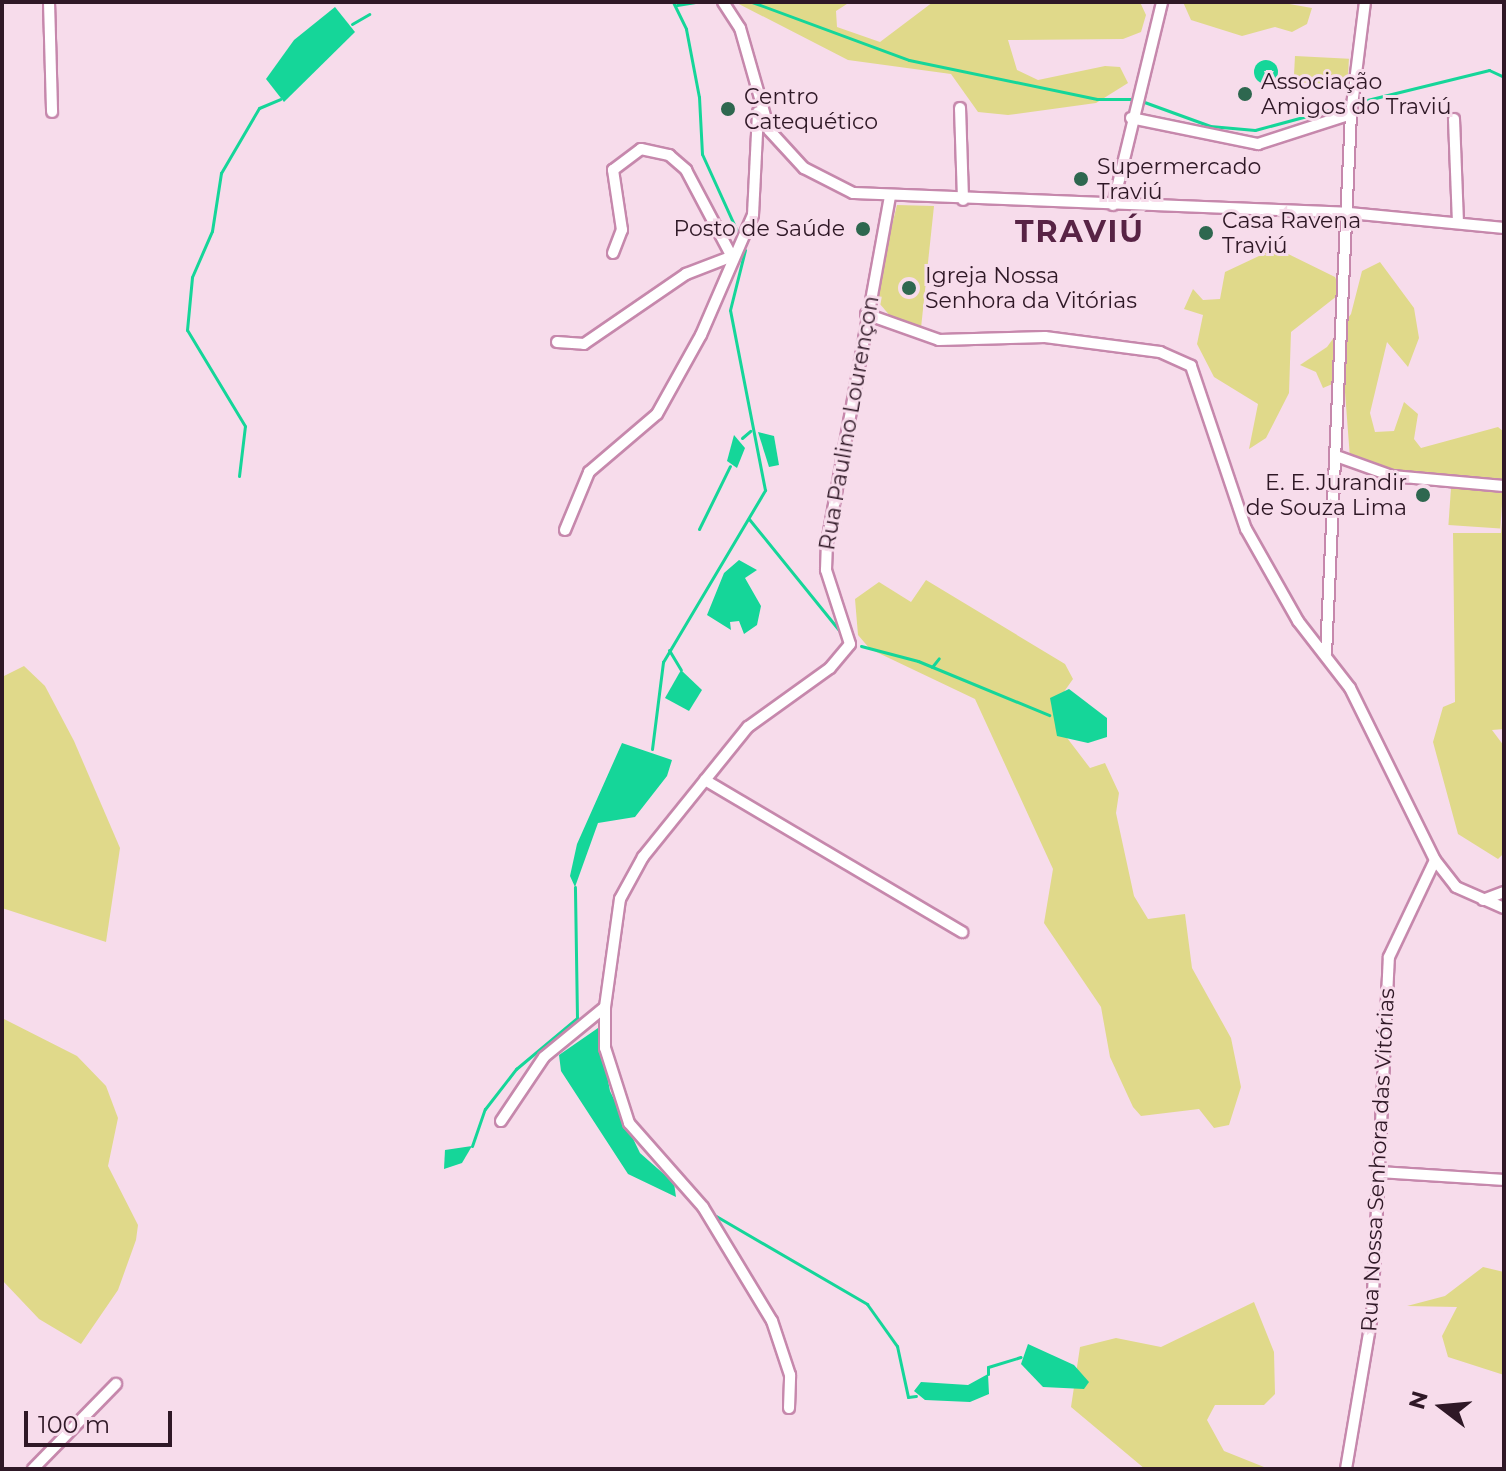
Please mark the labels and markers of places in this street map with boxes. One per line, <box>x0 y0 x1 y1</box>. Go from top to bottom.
place label: Associação Amigos do Traviú <box>1261 68 1452 120</box>
place label: Centro Catequético <box>744 83 878 134</box>
marker: Associação Amigos do Traviú <box>1236 85 1254 103</box>
marker: Centro Catequético <box>719 100 737 118</box>
place label: Supermercado Traviú <box>1097 153 1261 204</box>
marker: Supermercado Traviú <box>1072 170 1090 188</box>
place label: Casa Ravena Traviú <box>1222 207 1361 258</box>
place label: Posto de Saúde <box>673 216 845 242</box>
marker: Posto de Saúde <box>852 218 874 240</box>
marker: Casa Ravena Traviú <box>1197 224 1215 242</box>
place label: Igreja Nossa Senhora da Vitórias <box>925 262 1137 314</box>
marker: Igreja Nossa Senhora da Vitórias <box>900 279 918 297</box>
place label: E. E. Jurandir de Souza Lima <box>1246 469 1407 520</box>
marker: E. E. Jurandir de Souza Lima <box>1414 486 1432 504</box>

